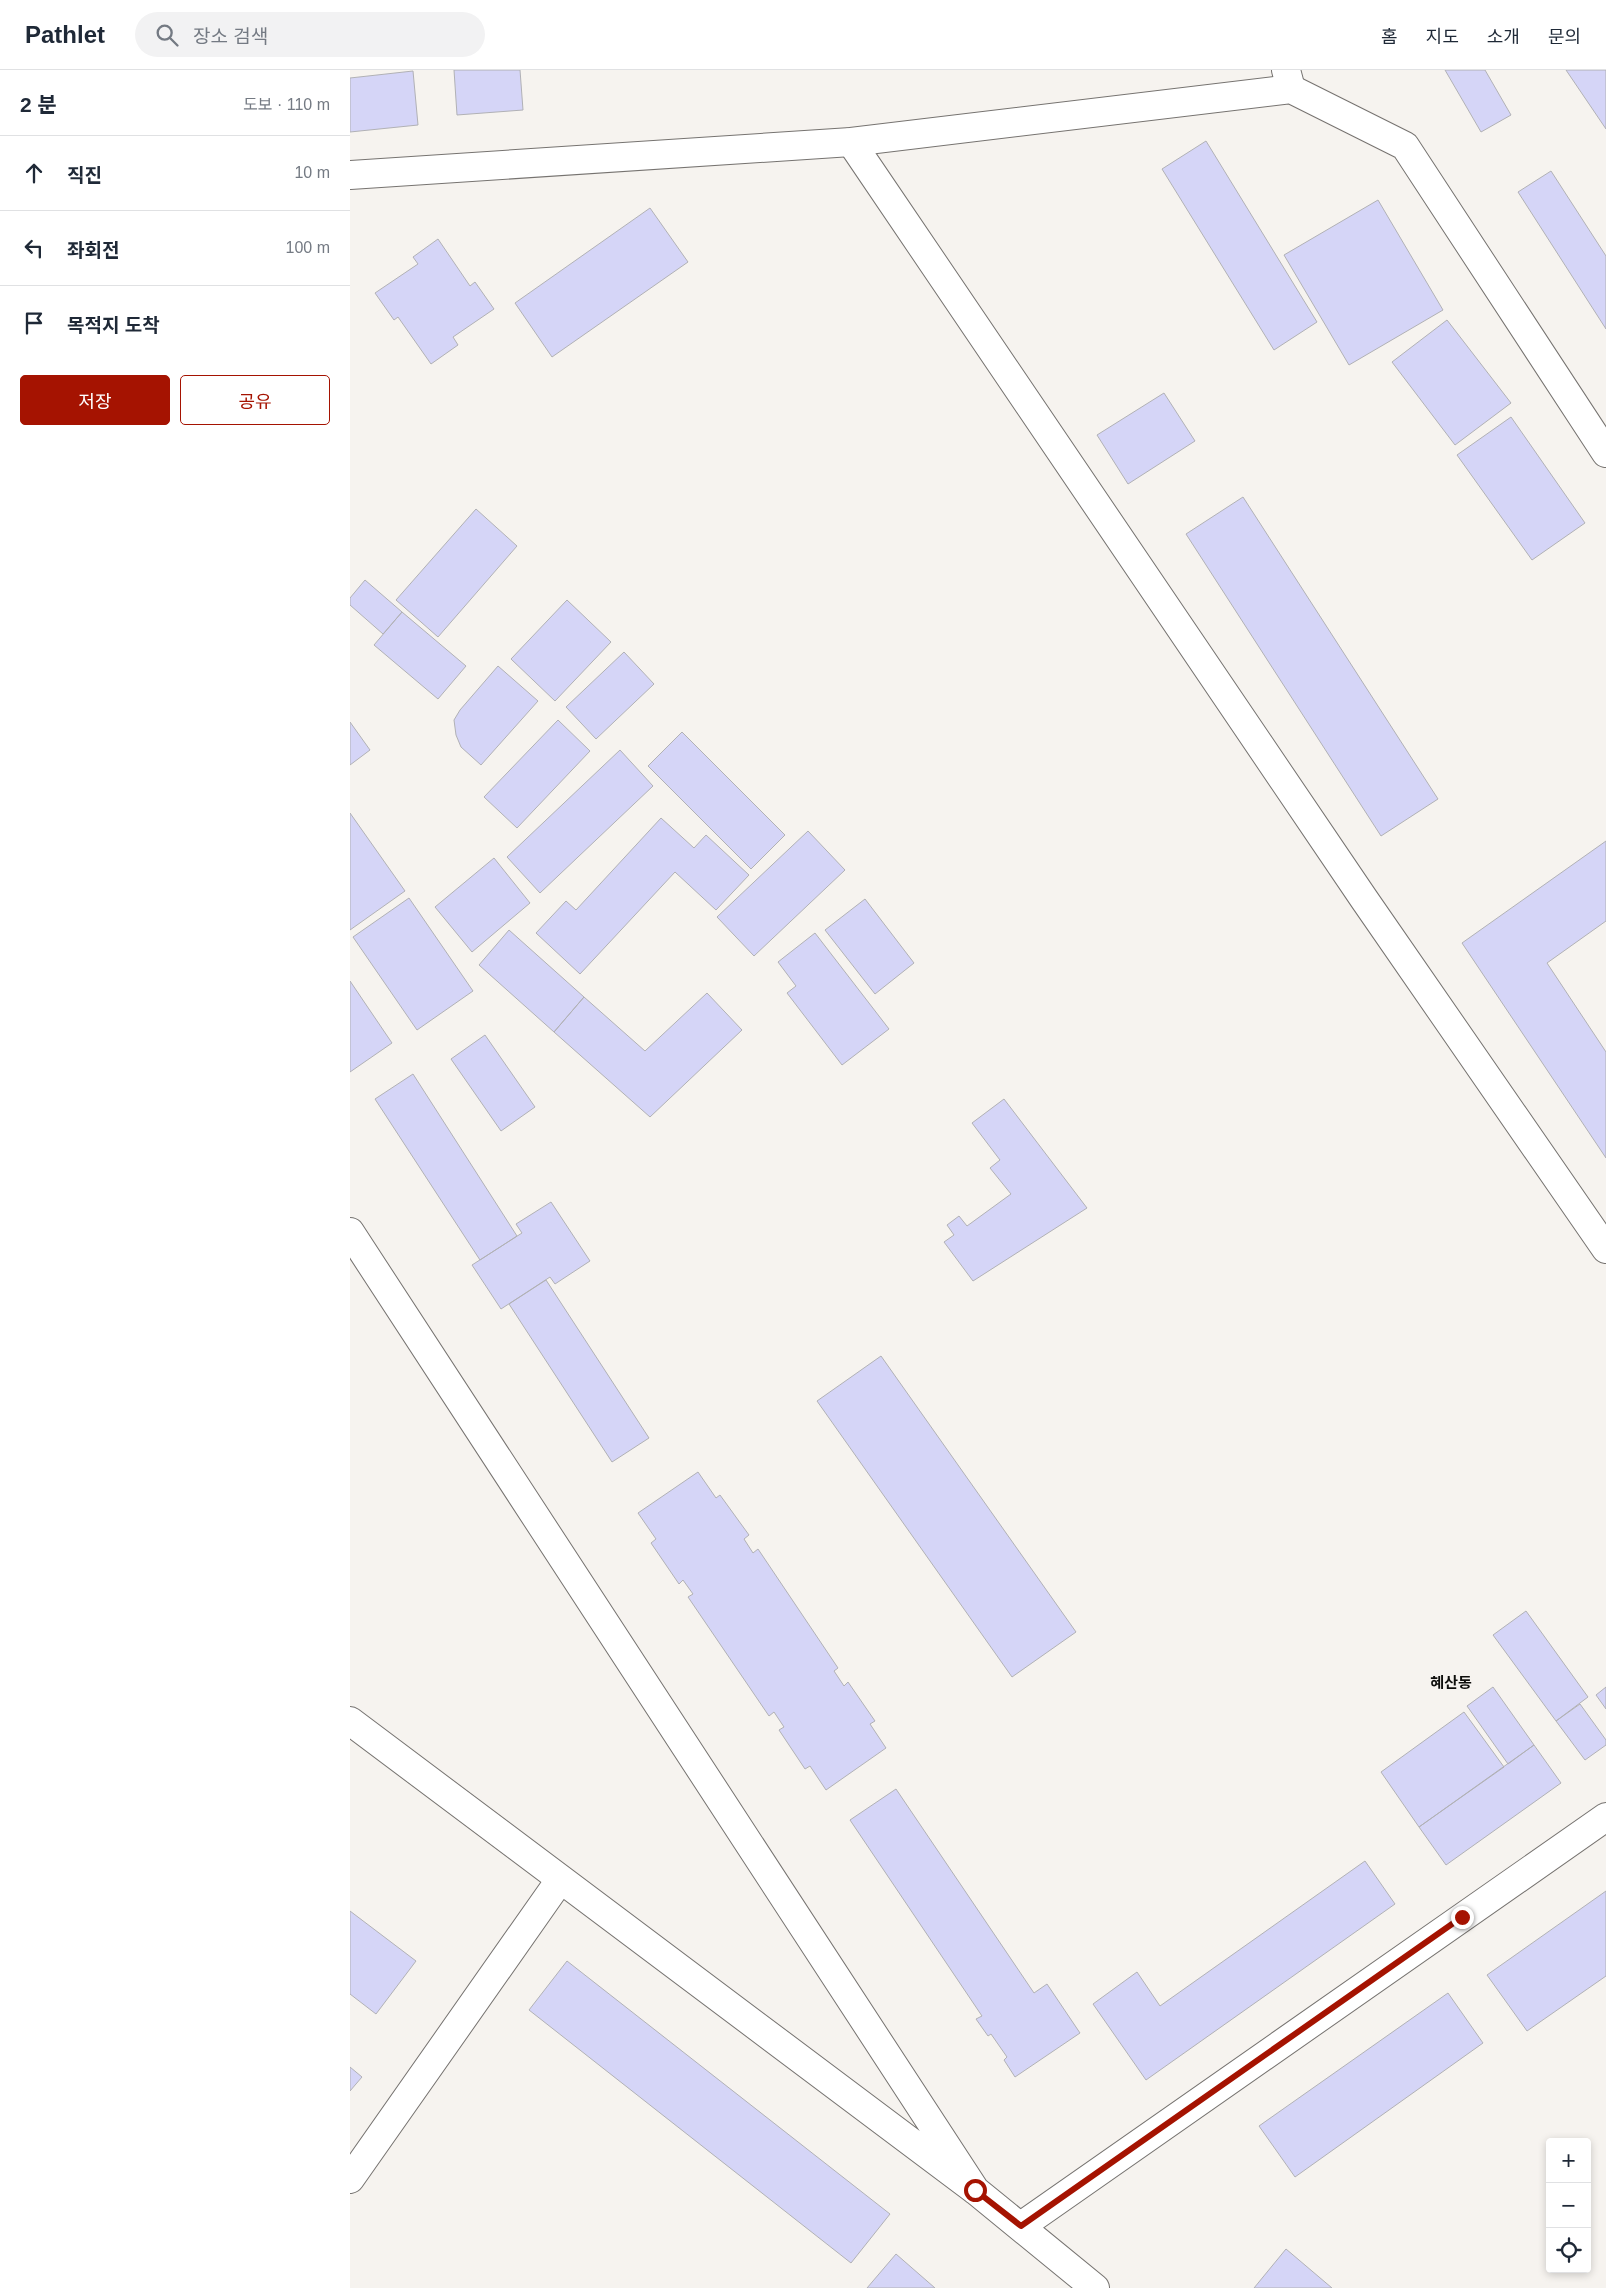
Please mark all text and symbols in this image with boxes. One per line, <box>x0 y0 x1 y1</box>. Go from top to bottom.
search box <box>135 12 485 57</box>
text: Pathlet <box>25 21 105 48</box>
icon: search <box>153 21 181 49</box>
text: 장소 검색 <box>193 26 268 47</box>
text: 홈 <box>1381 27 1398 47</box>
text: 지도 <box>1426 27 1459 47</box>
text: 소개 <box>1487 27 1520 47</box>
text: 문의 <box>1548 27 1581 47</box>
text: 2 분 <box>20 93 57 116</box>
text: 도보 · 110 m <box>243 96 330 113</box>
icon: ahead <box>20 159 48 187</box>
text: 10 m <box>294 164 330 181</box>
text: 직진 <box>67 165 102 186</box>
icon: left <box>20 234 48 262</box>
text: 100 m <box>286 239 330 256</box>
text: 좌회전 <box>67 240 119 261</box>
icon: arrive <box>20 309 48 337</box>
text: 목적지 도착 <box>67 315 160 336</box>
button: 저장 <box>20 375 170 425</box>
button: 공유 <box>180 375 330 425</box>
district label: 혜산동 <box>1430 1674 1472 1691</box>
route end <box>1451 1906 1474 1929</box>
map controls <box>1546 2138 1591 2273</box>
button: + <box>1546 2138 1591 2183</box>
route start <box>964 2179 987 2202</box>
button: − <box>1546 2183 1591 2228</box>
button: locate <box>1546 2228 1591 2273</box>

